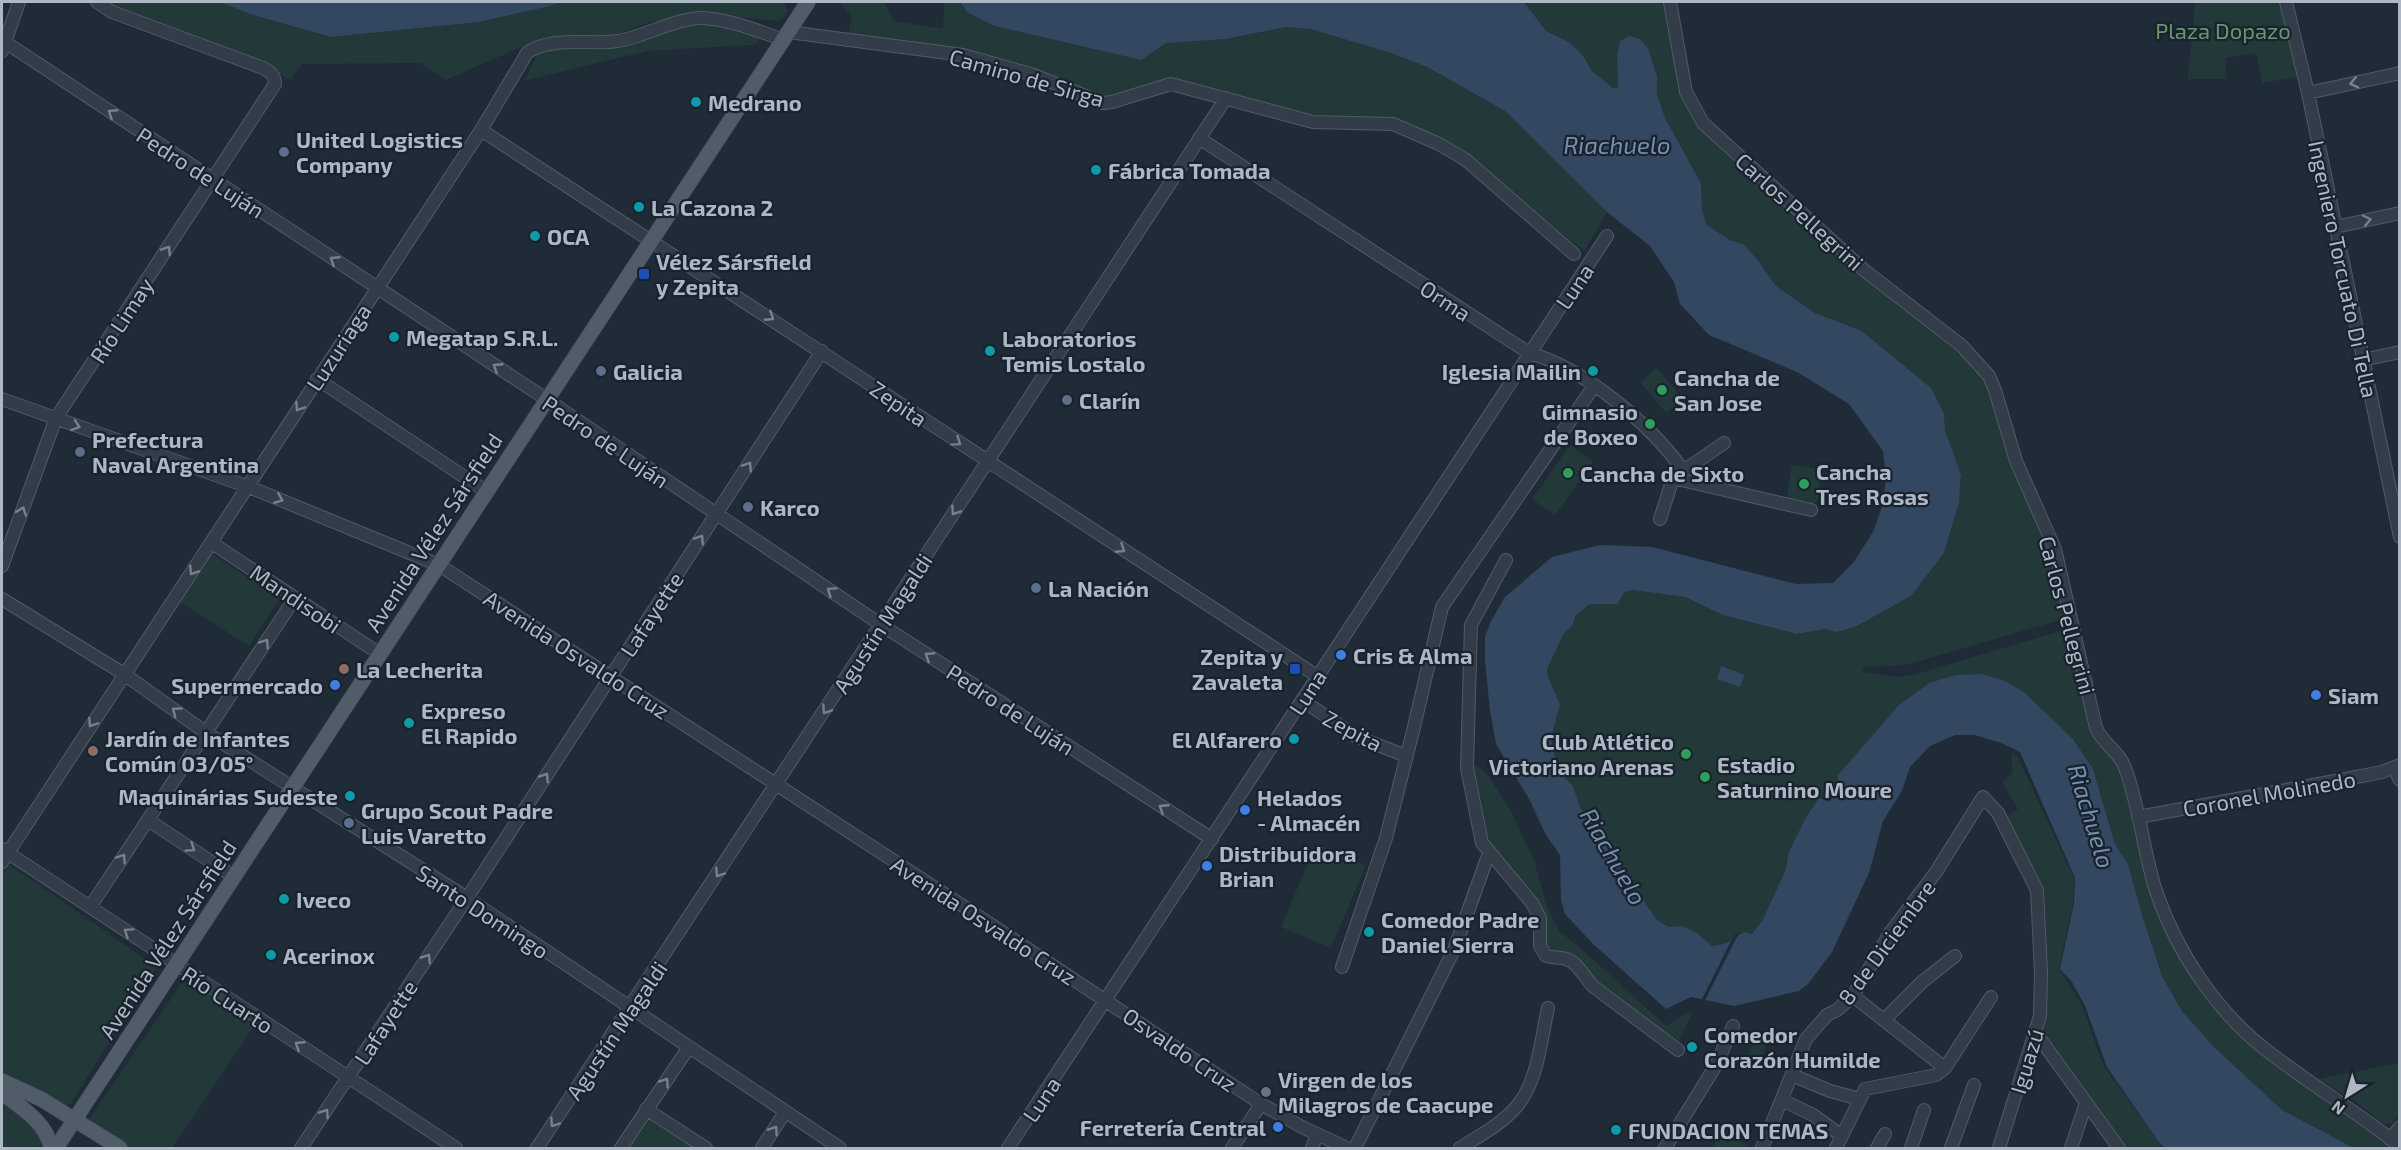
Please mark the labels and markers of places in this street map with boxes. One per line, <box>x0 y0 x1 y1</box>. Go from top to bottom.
place label: Medrano <box>708 89 802 115</box>
marker: Medrano <box>689 95 703 109</box>
place label: United Logistics Company <box>296 126 463 178</box>
marker: United Logistics Company <box>277 145 291 159</box>
place label: Fábrica Tomada <box>1108 157 1271 183</box>
marker: Fábrica Tomada <box>1089 163 1103 177</box>
place label: La Cazona 2 <box>651 194 773 220</box>
marker: La Cazona 2 <box>632 200 646 214</box>
place label: OCA <box>547 223 590 249</box>
marker: OCA <box>528 229 542 243</box>
place label: Vélez Sársfield y Zepita <box>656 248 812 300</box>
marker: Vélez Sársfield y Zepita <box>637 267 651 281</box>
place label: Megatap S.R.L. <box>406 324 558 350</box>
place label: Laboratorios Temis Lostalo <box>1002 325 1146 376</box>
marker: Megatap S.R.L. <box>387 330 401 344</box>
marker: Laboratorios Temis Lostalo <box>983 344 997 358</box>
place label: Galicia <box>613 358 683 384</box>
place label: Iglesia Mailin <box>1442 358 1581 384</box>
marker: Galicia <box>594 364 608 378</box>
marker: Iglesia Mailin <box>1586 364 1600 378</box>
place label: Cancha de San Jose <box>1674 364 1780 415</box>
marker: Cancha de San Jose <box>1655 383 1669 397</box>
place label: Clarín <box>1079 387 1140 413</box>
marker: Clarín <box>1060 393 1074 407</box>
place label: Gimnasio de Boxeo <box>1542 398 1638 449</box>
marker: Gimnasio de Boxeo <box>1643 417 1657 431</box>
place label: Prefectura Naval Argentina <box>92 426 259 477</box>
marker: Prefectura Naval Argentina <box>73 445 87 459</box>
place label: Cancha Tres Rosas <box>1816 458 1929 509</box>
place label: Cancha de Sixto <box>1580 460 1744 486</box>
marker: Cancha de Sixto <box>1561 466 1575 480</box>
marker: Cancha Tres Rosas <box>1797 477 1811 491</box>
place label: Karco <box>760 494 820 520</box>
marker: Karco <box>741 500 755 514</box>
place label: La Nación <box>1048 575 1149 601</box>
marker: La Nación <box>1029 581 1043 595</box>
place label: Cris & Alma <box>1353 642 1472 668</box>
place label: Zepita y Zavaleta <box>1192 643 1284 694</box>
marker: Cris & Alma <box>1334 648 1348 662</box>
place label: La Lecherita <box>356 656 483 682</box>
marker: La Lecherita <box>337 662 351 676</box>
marker: Zepita y Zavaleta <box>1288 662 1302 676</box>
place label: Supermercado <box>171 672 323 698</box>
marker: Supermercado <box>328 678 342 692</box>
place label: Siam <box>2328 682 2379 708</box>
marker: Siam <box>2309 688 2323 702</box>
place label: Expreso El Rapido <box>421 697 517 748</box>
marker: Expreso El Rapido <box>402 716 416 730</box>
place label: Jardín de Infantes Común 03/05° <box>105 725 290 776</box>
place label: El Alfarero <box>1172 726 1282 752</box>
place label: Club Atlético Victoriano Arenas <box>1489 728 1674 779</box>
marker: El Alfarero <box>1287 732 1301 746</box>
marker: Jardín de Infantes Común 03/05° <box>86 744 100 758</box>
marker: Club Atlético Victoriano Arenas <box>1679 747 1693 761</box>
place label: Estadio Saturnino Moure <box>1717 751 1892 802</box>
marker: Estadio Saturnino Moure <box>1698 770 1712 784</box>
place label: Maquinárias Sudeste <box>118 783 338 809</box>
place label: Helados - Almacén <box>1257 784 1361 835</box>
marker: Maquinárias Sudeste <box>343 789 357 803</box>
place label: Grupo Scout Padre Luis Varetto <box>361 797 553 848</box>
marker: Helados - Almacén <box>1238 803 1252 817</box>
marker: Grupo Scout Padre Luis Varetto <box>342 816 356 830</box>
place label: Distribuidora Brian <box>1219 840 1356 891</box>
marker: Distribuidora Brian <box>1200 859 1214 873</box>
place label: Iveco <box>296 886 351 912</box>
marker: Iveco <box>277 892 291 906</box>
place label: Comedor Padre Daniel Sierra <box>1381 906 1539 957</box>
marker: Comedor Padre Daniel Sierra <box>1362 925 1376 939</box>
place label: Acerinox <box>283 942 375 968</box>
marker: Acerinox <box>264 948 278 962</box>
place label: Comedor Corazón Humilde <box>1704 1021 1881 1072</box>
marker: Comedor Corazón Humilde <box>1685 1040 1699 1054</box>
place label: Virgen de los Milagros de Caacupe <box>1278 1066 1494 1117</box>
marker: Virgen de los Milagros de Caacupe <box>1259 1085 1273 1099</box>
place label: Ferretería Central <box>1080 1114 1267 1140</box>
place label: FUNDACION TEMAS <box>1628 1117 1828 1143</box>
marker: Ferretería Central <box>1271 1120 1285 1134</box>
marker: FUNDACION TEMAS <box>1609 1123 1623 1137</box>

